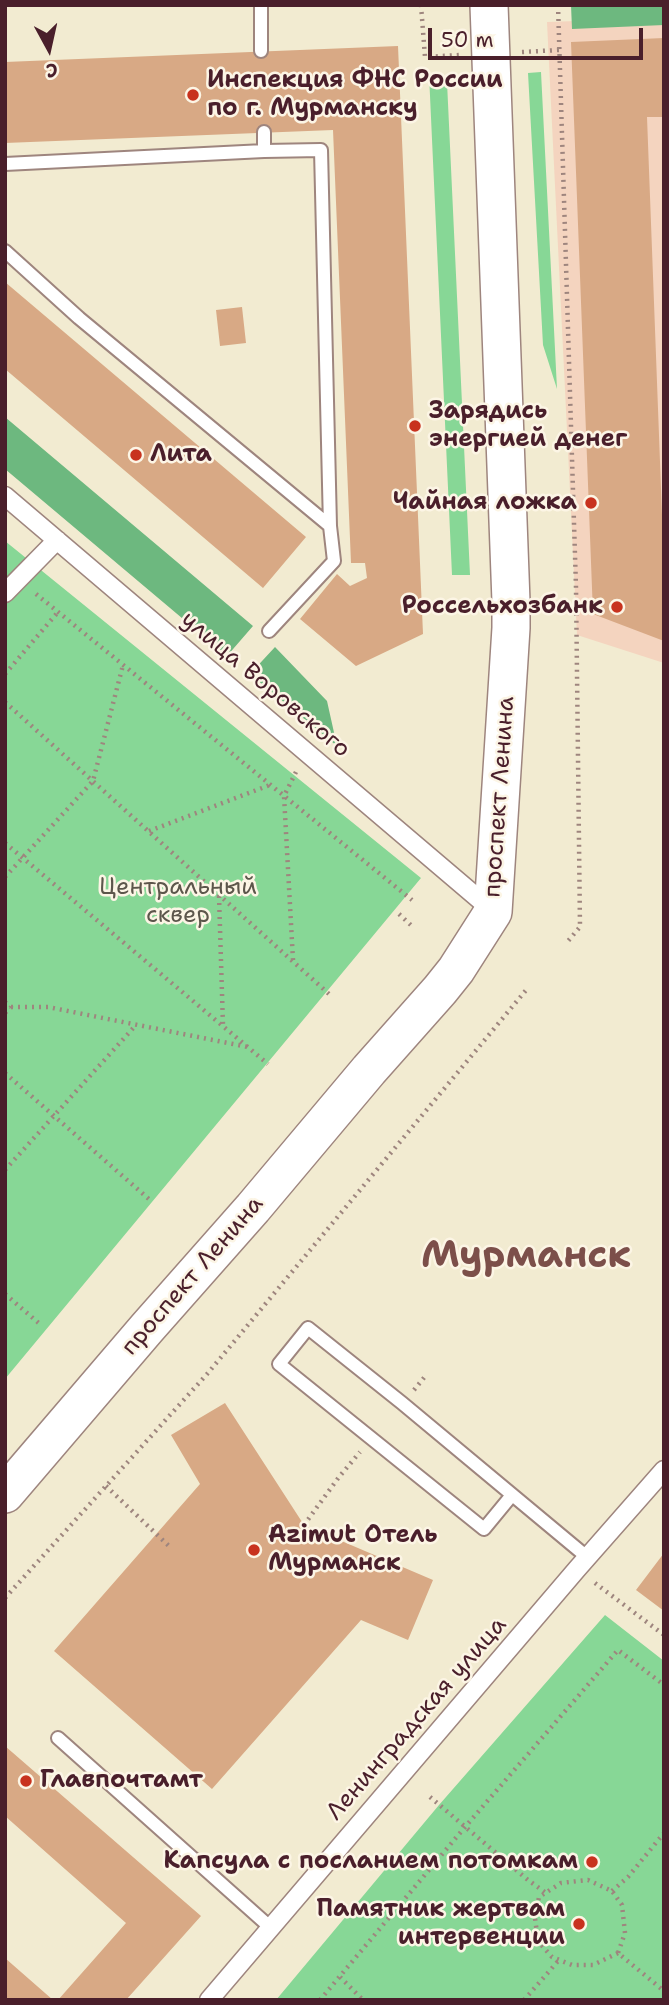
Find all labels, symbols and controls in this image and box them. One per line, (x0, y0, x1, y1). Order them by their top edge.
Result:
north arrow (14, 14, 84, 84)
scale bar (431, 14, 646, 58)
text: 50 m (441, 26, 494, 54)
text: С (44, 57, 60, 83)
place label: Инспекция ФНС России по г. Мурманску (207, 67, 503, 123)
marker: Инспекция ФНС России по г. Мурманску (185, 87, 201, 103)
place label: Зарядись энергией денег (429, 398, 627, 454)
marker: Зарядись энергией денег (407, 418, 423, 434)
place label: Лита (150, 441, 212, 469)
marker: Лита (128, 447, 144, 463)
place label: Чайная ложка (393, 489, 577, 517)
marker: Чайная ложка (583, 495, 599, 511)
place label: Россельхозбанк (402, 593, 603, 621)
marker: Россельхозбанк (609, 599, 625, 615)
street label: улица Воровского (174, 606, 356, 764)
street label: проспект Ленина (479, 695, 521, 899)
park label: Центральный сквер (99, 874, 257, 930)
street label: проспект Ленина (116, 1190, 270, 1362)
district label: Мурманск (421, 1234, 631, 1280)
place label: Azimut Отель Мурманск (268, 1522, 438, 1578)
marker: Azimut Отель Мурманск (246, 1542, 262, 1558)
street label: Ленинградская улица (321, 1611, 513, 1827)
place label: Главпочтамт (40, 1767, 203, 1795)
marker: Главпочтамт (18, 1773, 34, 1789)
place label: Капсула с посланием потомкам (164, 1848, 578, 1876)
marker: Капсула с посланием потомкам (584, 1854, 600, 1870)
place label: Памятник жертвам интервенции (316, 1896, 565, 1952)
marker: Памятник жертвам интервенции (571, 1916, 587, 1932)

